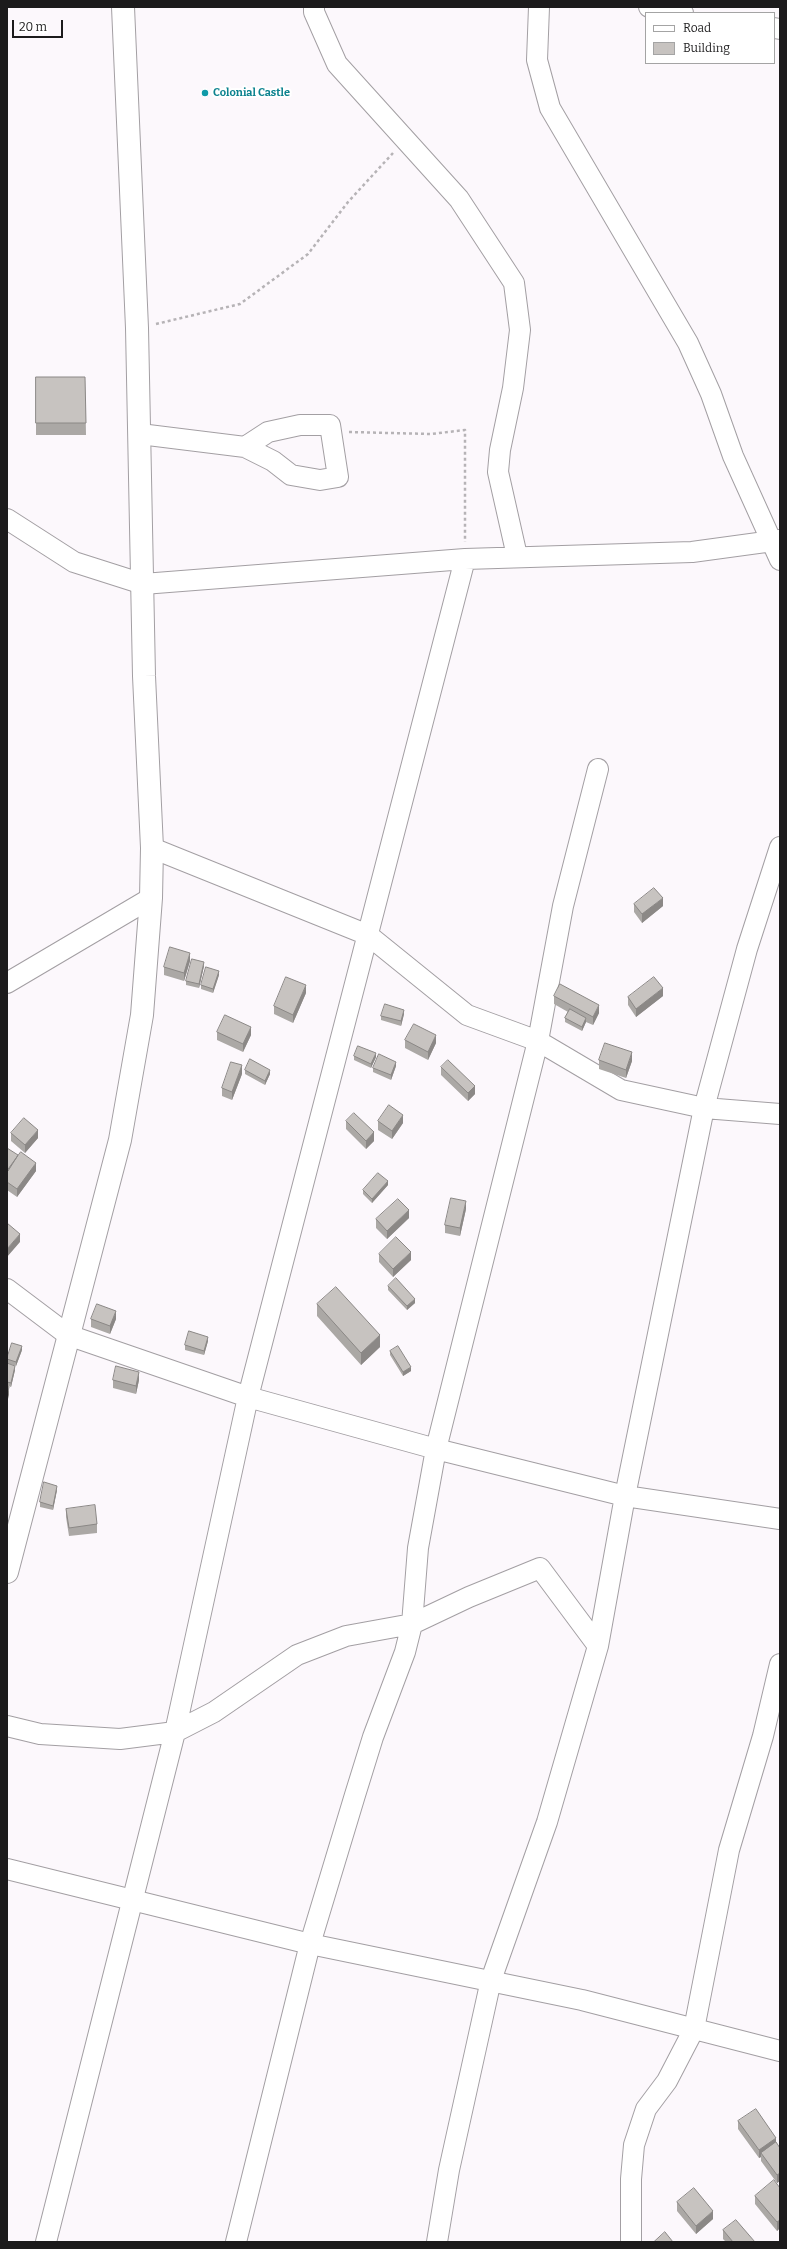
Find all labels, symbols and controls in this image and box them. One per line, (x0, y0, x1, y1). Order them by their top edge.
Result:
scale bar (14, 12, 65, 38)
legend (645, 12, 775, 64)
text: 20 m (19, 20, 47, 34)
text: Road (683, 21, 711, 35)
text: Building (683, 41, 730, 55)
place label: Colonial Castle (213, 86, 290, 100)
marker: Colonial Castle (200, 88, 210, 98)

